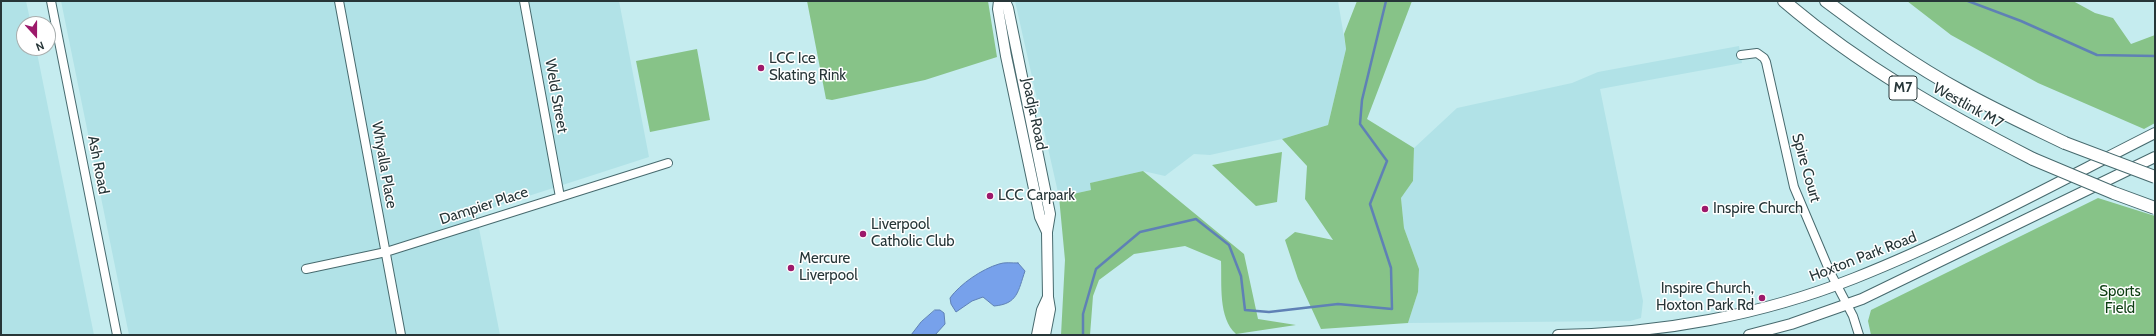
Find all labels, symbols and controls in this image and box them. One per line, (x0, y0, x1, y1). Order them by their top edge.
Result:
north arrow (16, 16, 56, 56)
text: N (34, 38, 46, 54)
place label: LCC Ice Skating Rink (769, 50, 846, 85)
street label: Weld Street (541, 58, 571, 134)
marker: LCC Ice Skating Rink (756, 63, 766, 73)
street label: Joadja Road (1018, 76, 1050, 152)
road number: M7 (1889, 76, 1917, 100)
street label: Westlink M7 (1930, 79, 2006, 133)
street label: Whyalla Place (367, 120, 401, 210)
street label: Spire Court (1788, 132, 1824, 204)
street label: Ash Road (83, 134, 113, 196)
street label: Dampier Place (437, 183, 531, 229)
place label: LCC Carpark (998, 187, 1075, 205)
marker: LCC Carpark (985, 191, 995, 201)
place label: Inspire Church (1713, 200, 1803, 218)
marker: Inspire Church (1700, 204, 1710, 214)
place label: Liverpool Catholic Club (871, 216, 955, 251)
street label: Hoxton Park Road (1807, 228, 1919, 286)
marker: Liverpool Catholic Club (858, 229, 868, 239)
place label: Mercure Liverpool (799, 250, 858, 285)
marker: Mercure Liverpool (786, 263, 796, 273)
place label: Inspire Church, Hoxton Park Rd (1656, 280, 1754, 315)
park label: Sports Field (2099, 283, 2141, 318)
marker: Inspire Church, Hoxton Park Rd (1757, 293, 1767, 303)

